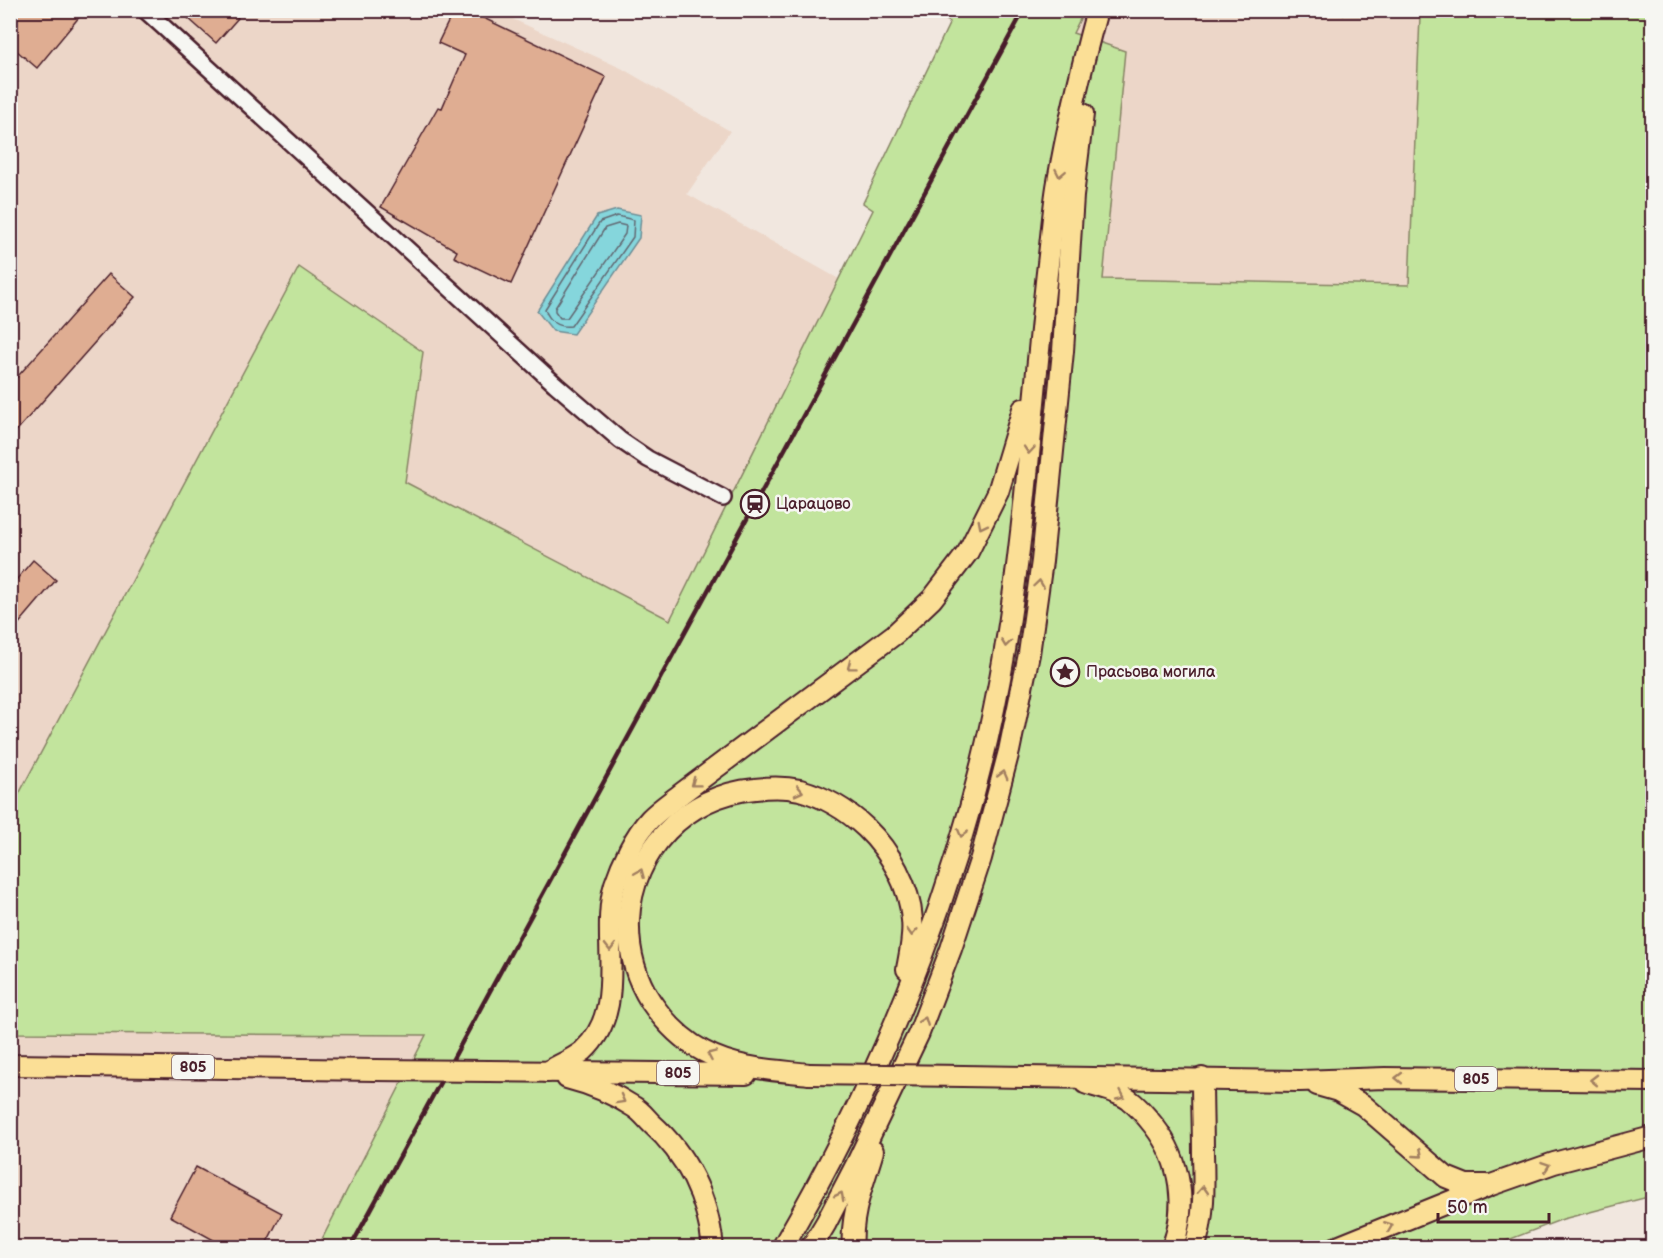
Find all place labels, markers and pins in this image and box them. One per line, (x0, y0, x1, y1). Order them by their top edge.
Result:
station icon: Царацово (739, 488, 771, 520)
place label: Царацово (776, 495, 851, 514)
place icon: Прасьова могила (1049, 656, 1081, 688)
place label: Прасьова могила (1086, 663, 1216, 682)

